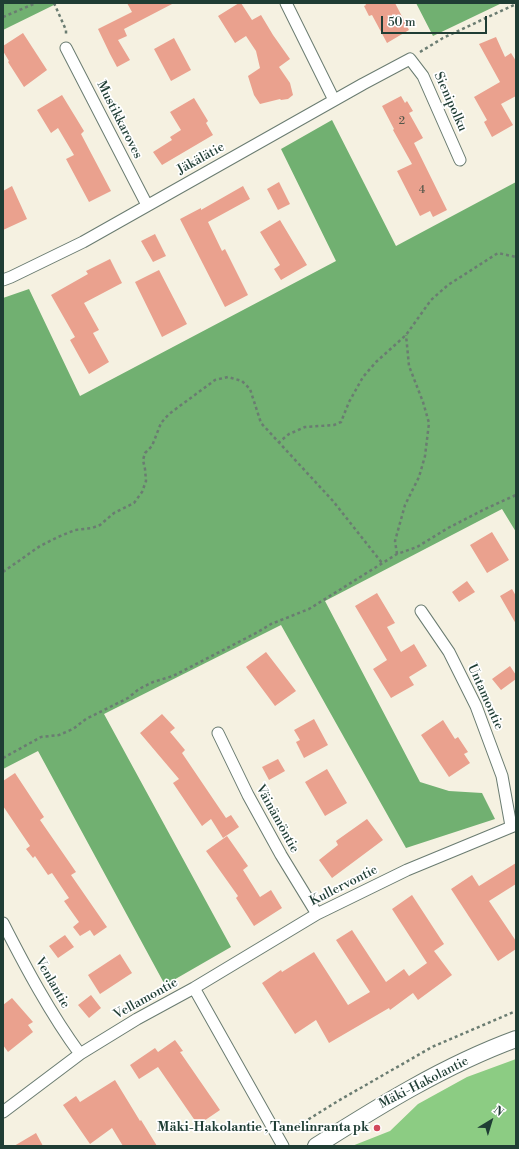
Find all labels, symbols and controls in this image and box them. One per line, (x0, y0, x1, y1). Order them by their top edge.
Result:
scale bar (383, 8, 489, 34)
text: 50 m (388, 15, 416, 30)
street label: Sienipolku (430, 70, 470, 134)
street label: Mustikkaroves (93, 79, 145, 161)
house number: 2 (399, 114, 405, 128)
street label: Jäkälätie (175, 140, 227, 178)
house number: 4 (419, 183, 425, 197)
street label: Untamontie (464, 662, 506, 732)
street label: Väinämöntie (252, 782, 302, 856)
street label: Kullervontie (307, 862, 381, 910)
street label: Venlantie (31, 955, 73, 1011)
street label: Vellamontie (111, 975, 181, 1023)
street label: Mäki-Hakolantie (376, 1054, 472, 1112)
north arrow (471, 1101, 511, 1141)
text: N (491, 1103, 506, 1120)
place label: Mäki-Hakolantie , Tanelinranta pk (157, 1120, 369, 1136)
marker: Mäki-Hakolantie , Tanelinranta pk (372, 1123, 382, 1133)

